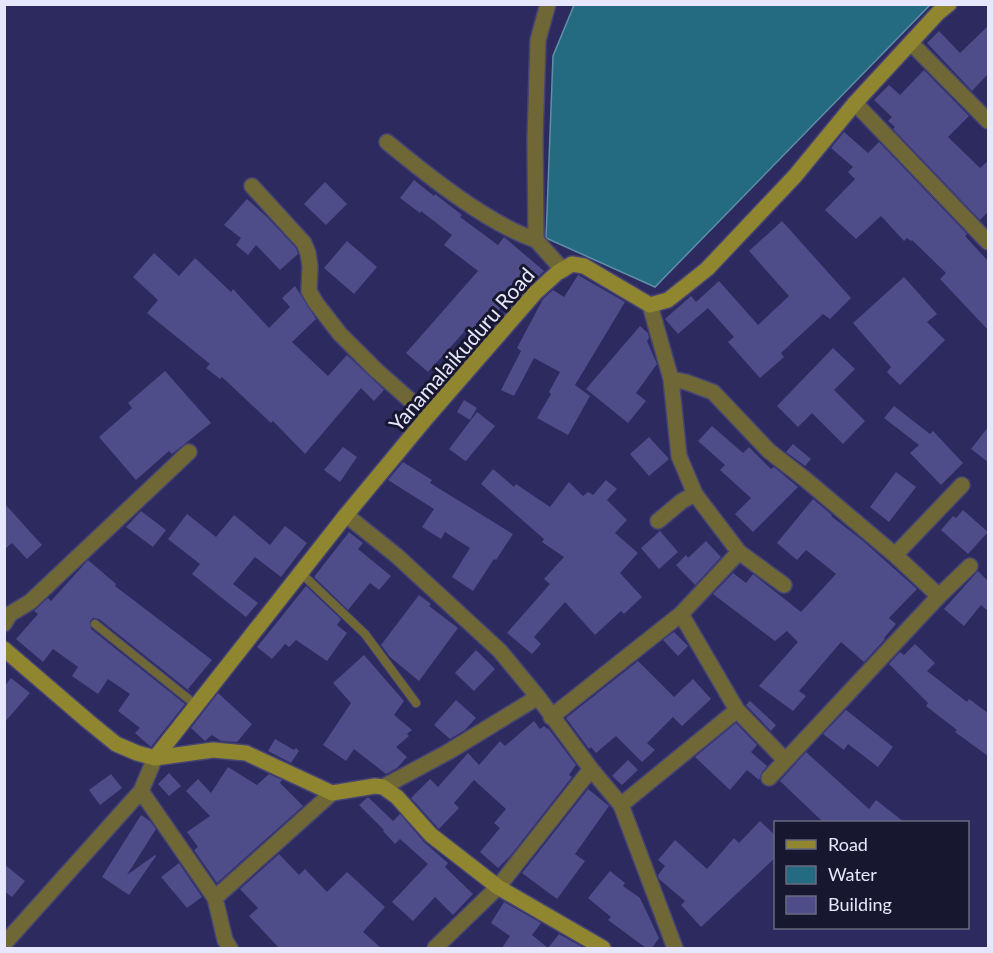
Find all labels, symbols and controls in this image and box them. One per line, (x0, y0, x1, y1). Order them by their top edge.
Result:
street label: Yanamalaikuduru Road (383, 262, 539, 436)
legend (774, 821, 969, 929)
text: Road (828, 833, 868, 855)
text: Water (828, 863, 877, 885)
text: Building (828, 893, 892, 915)

